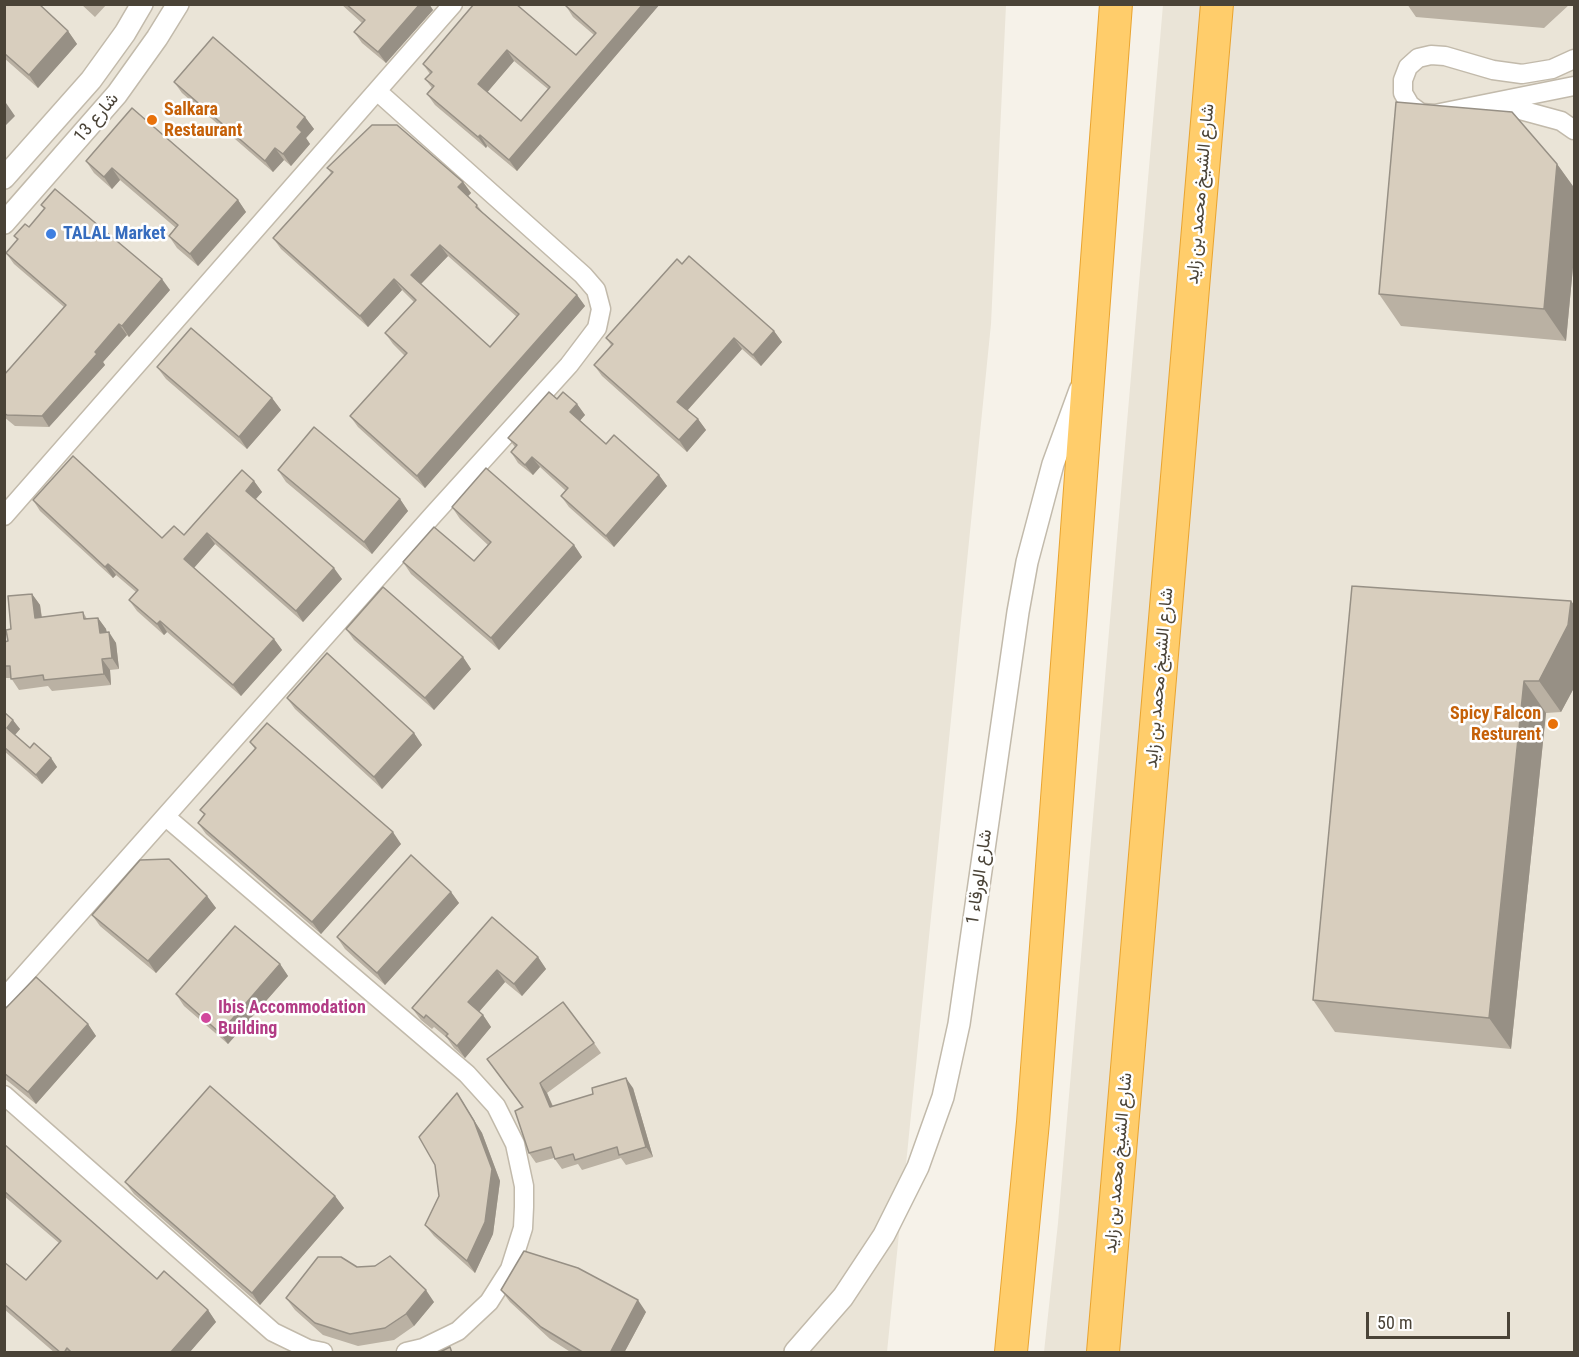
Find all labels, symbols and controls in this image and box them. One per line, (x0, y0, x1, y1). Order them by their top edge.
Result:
street label: شارع 13 (70, 89, 124, 147)
place label: Salkara Restaurant (164, 99, 242, 142)
street label: شارع الشيخ محمد بن زايد (1182, 103, 1220, 285)
marker: Salkara Restaurant (145, 113, 159, 127)
place label: TALAL Market (63, 223, 165, 245)
marker: TALAL Market (44, 227, 58, 241)
street label: شارع الشيخ محمد بن زايد (1141, 587, 1179, 769)
place label: Spicy Falcon Resturent (1450, 703, 1541, 746)
marker: Spicy Falcon Resturent (1546, 717, 1560, 731)
street label: شارع الورقاء 1 (963, 828, 997, 926)
place label: Ibis Accommodation Building (218, 997, 366, 1040)
marker: Ibis Accommodation Building (199, 1011, 213, 1025)
street label: شارع الشيخ محمد بن زايد (1100, 1072, 1138, 1254)
scale bar (1369, 1300, 1513, 1338)
text: 50 m (1377, 1312, 1412, 1333)

